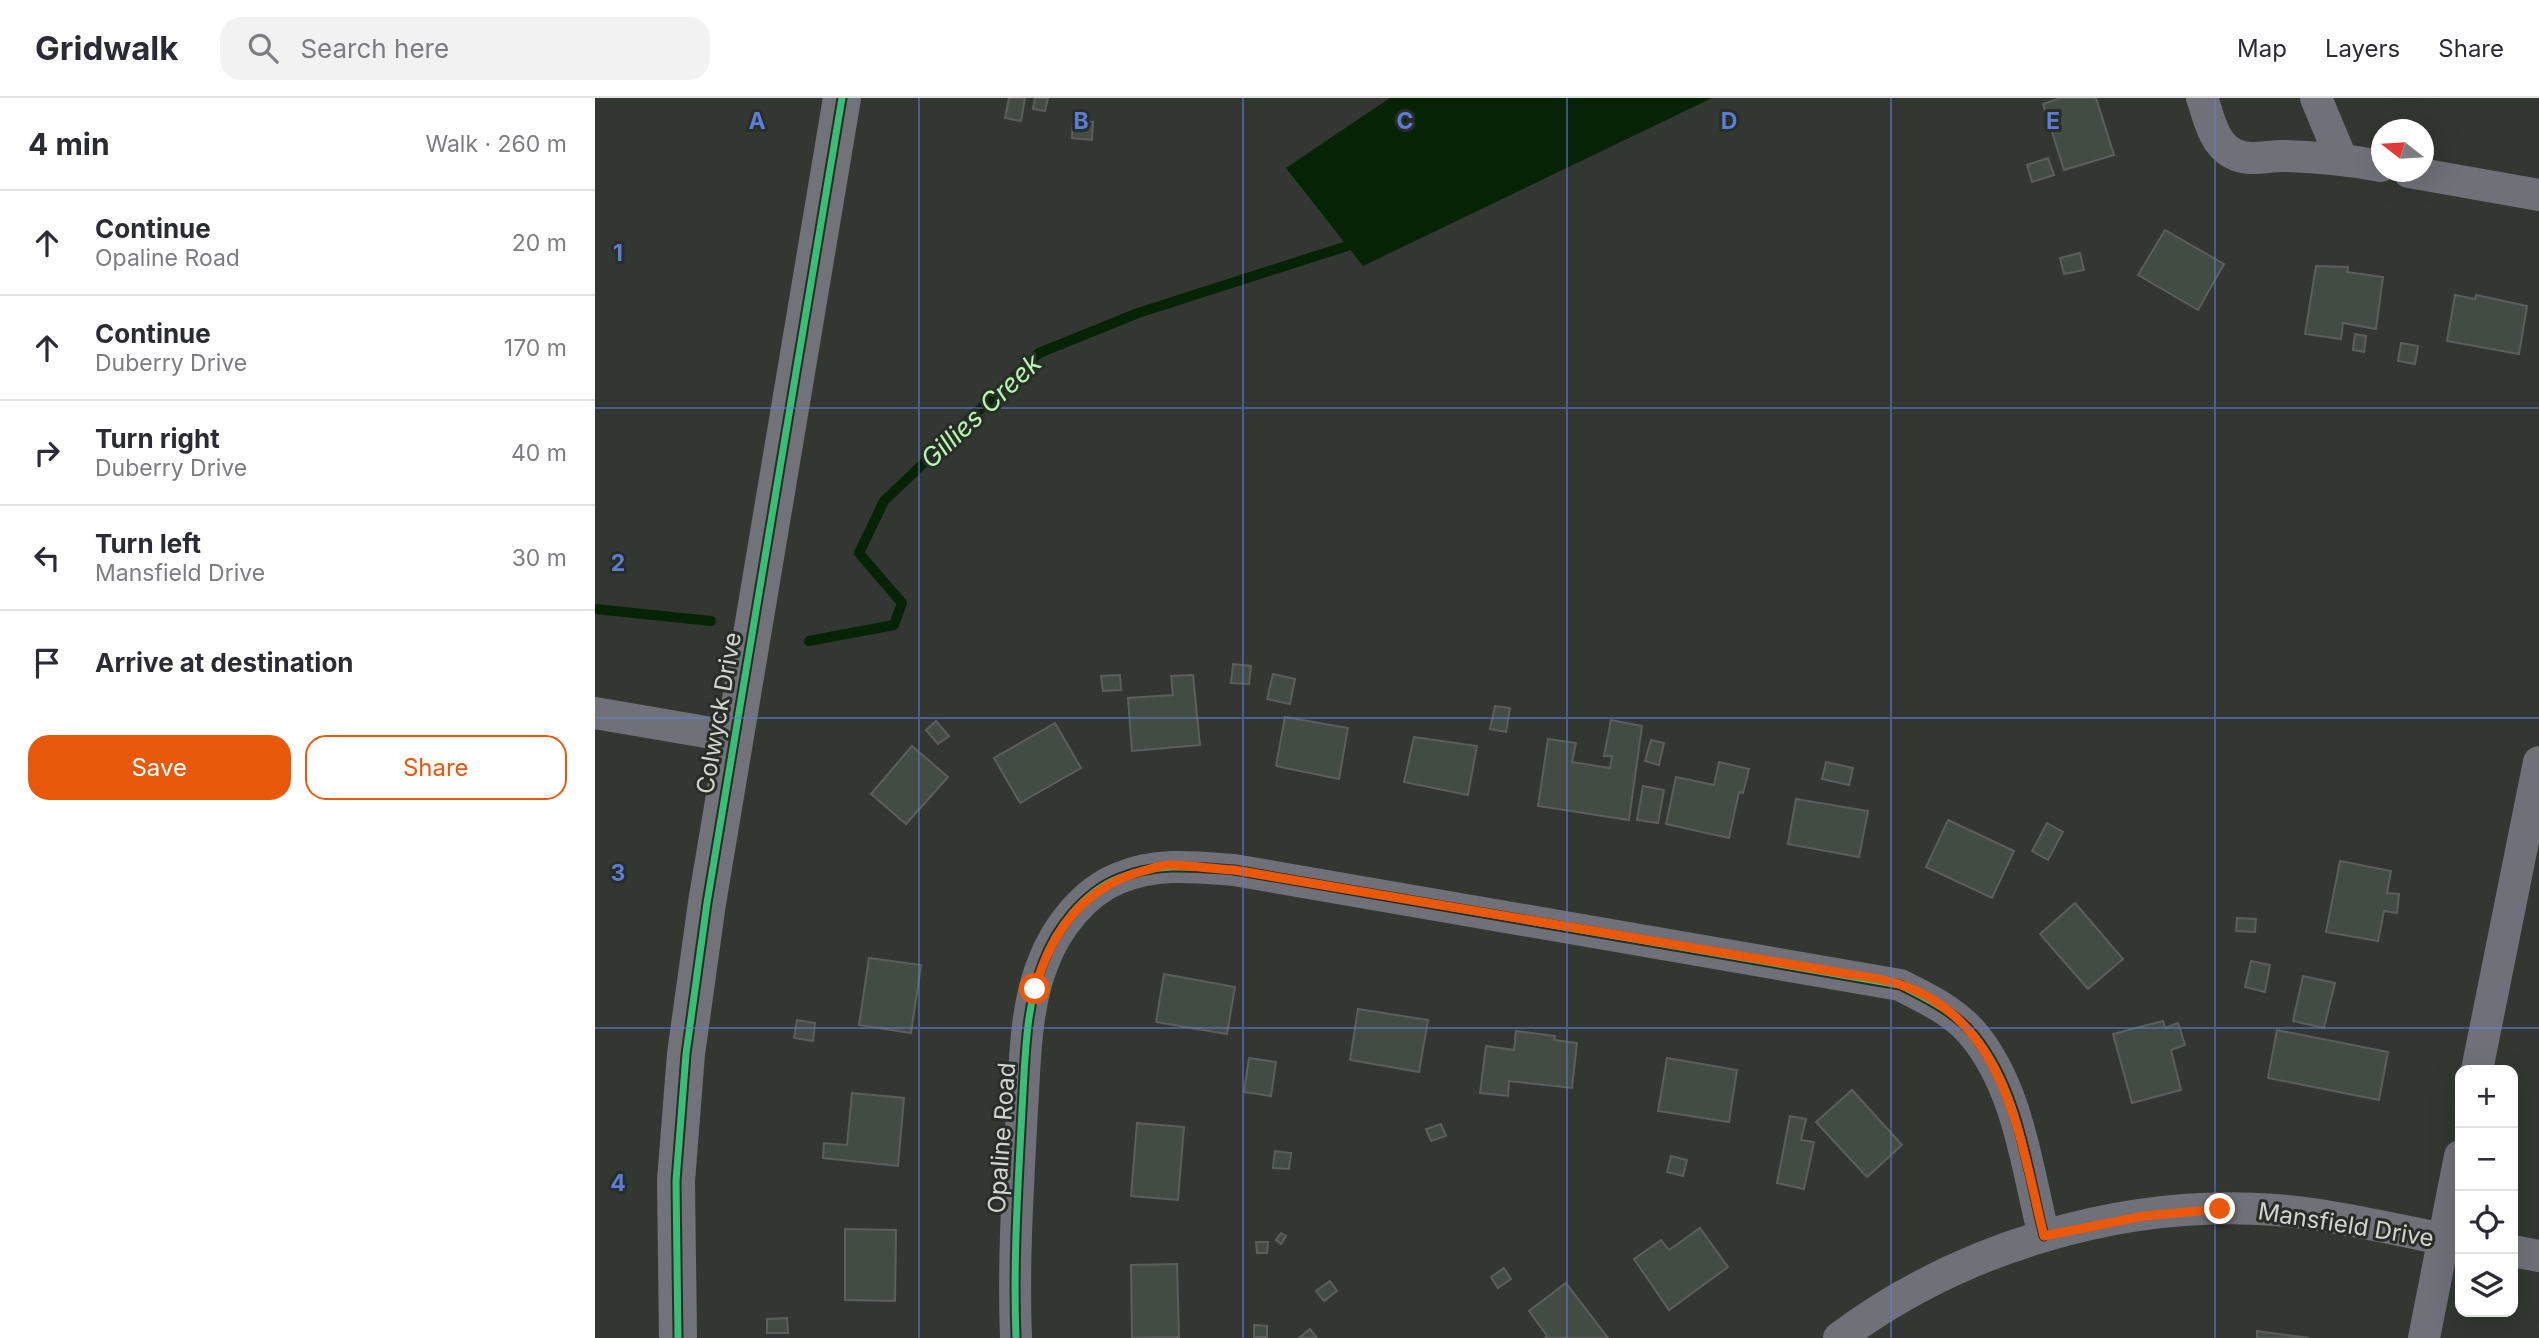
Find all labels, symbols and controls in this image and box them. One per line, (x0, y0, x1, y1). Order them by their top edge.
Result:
search box (220, 17, 710, 80)
text: Gridwalk (35, 28, 178, 68)
icon: search (244, 29, 282, 67)
text: Search here (300, 33, 449, 64)
text: Map (2237, 34, 2287, 63)
text: Layers (2325, 34, 2400, 63)
text: Share (2438, 34, 2504, 63)
text: A (748, 107, 766, 135)
text: B (1073, 107, 1089, 135)
text: C (1396, 107, 1414, 135)
text: D (1721, 107, 1737, 135)
text: E (2046, 107, 2060, 135)
north arrow (2371, 119, 2434, 182)
text: 4 min (28, 126, 110, 162)
text: Walk · 260 m (425, 130, 567, 158)
text: Continue (95, 213, 211, 244)
icon: ahead (28, 224, 66, 262)
text: 20 m (512, 229, 567, 257)
text: 1 (613, 239, 623, 267)
text: Opaline Road (95, 244, 240, 272)
text: Continue (95, 318, 211, 349)
icon: ahead (28, 329, 66, 367)
text: 170 m (504, 334, 567, 362)
water label: Gillies Creek (914, 347, 1048, 474)
text: Duberry Drive (95, 349, 247, 377)
text: Turn right (95, 423, 220, 454)
icon: right (28, 434, 66, 472)
text: 40 m (511, 439, 567, 467)
text: Duberry Drive (95, 454, 247, 482)
text: Turn left (95, 528, 201, 559)
icon: left (28, 539, 66, 577)
text: 30 m (512, 544, 567, 572)
text: 2 (611, 549, 625, 577)
text: Mansfield Drive (95, 559, 265, 587)
street label: Colwyck Drive (690, 630, 747, 796)
icon: arrive (28, 644, 66, 682)
text: Arrive at destination (95, 647, 354, 678)
button: Save (28, 735, 291, 800)
button: Share (305, 735, 567, 800)
text: 3 (611, 859, 625, 887)
route start (1019, 973, 1050, 1004)
street label: Opaline Road (982, 1062, 1021, 1214)
map controls (2455, 1065, 2518, 1317)
button: + (2455, 1065, 2518, 1128)
button: − (2455, 1128, 2518, 1191)
text: 4 (610, 1169, 626, 1197)
button: locate (2455, 1191, 2518, 1254)
route end (2204, 1193, 2235, 1224)
street label: Mansfield Drive (2256, 1196, 2436, 1253)
button: layers (2455, 1254, 2518, 1317)

